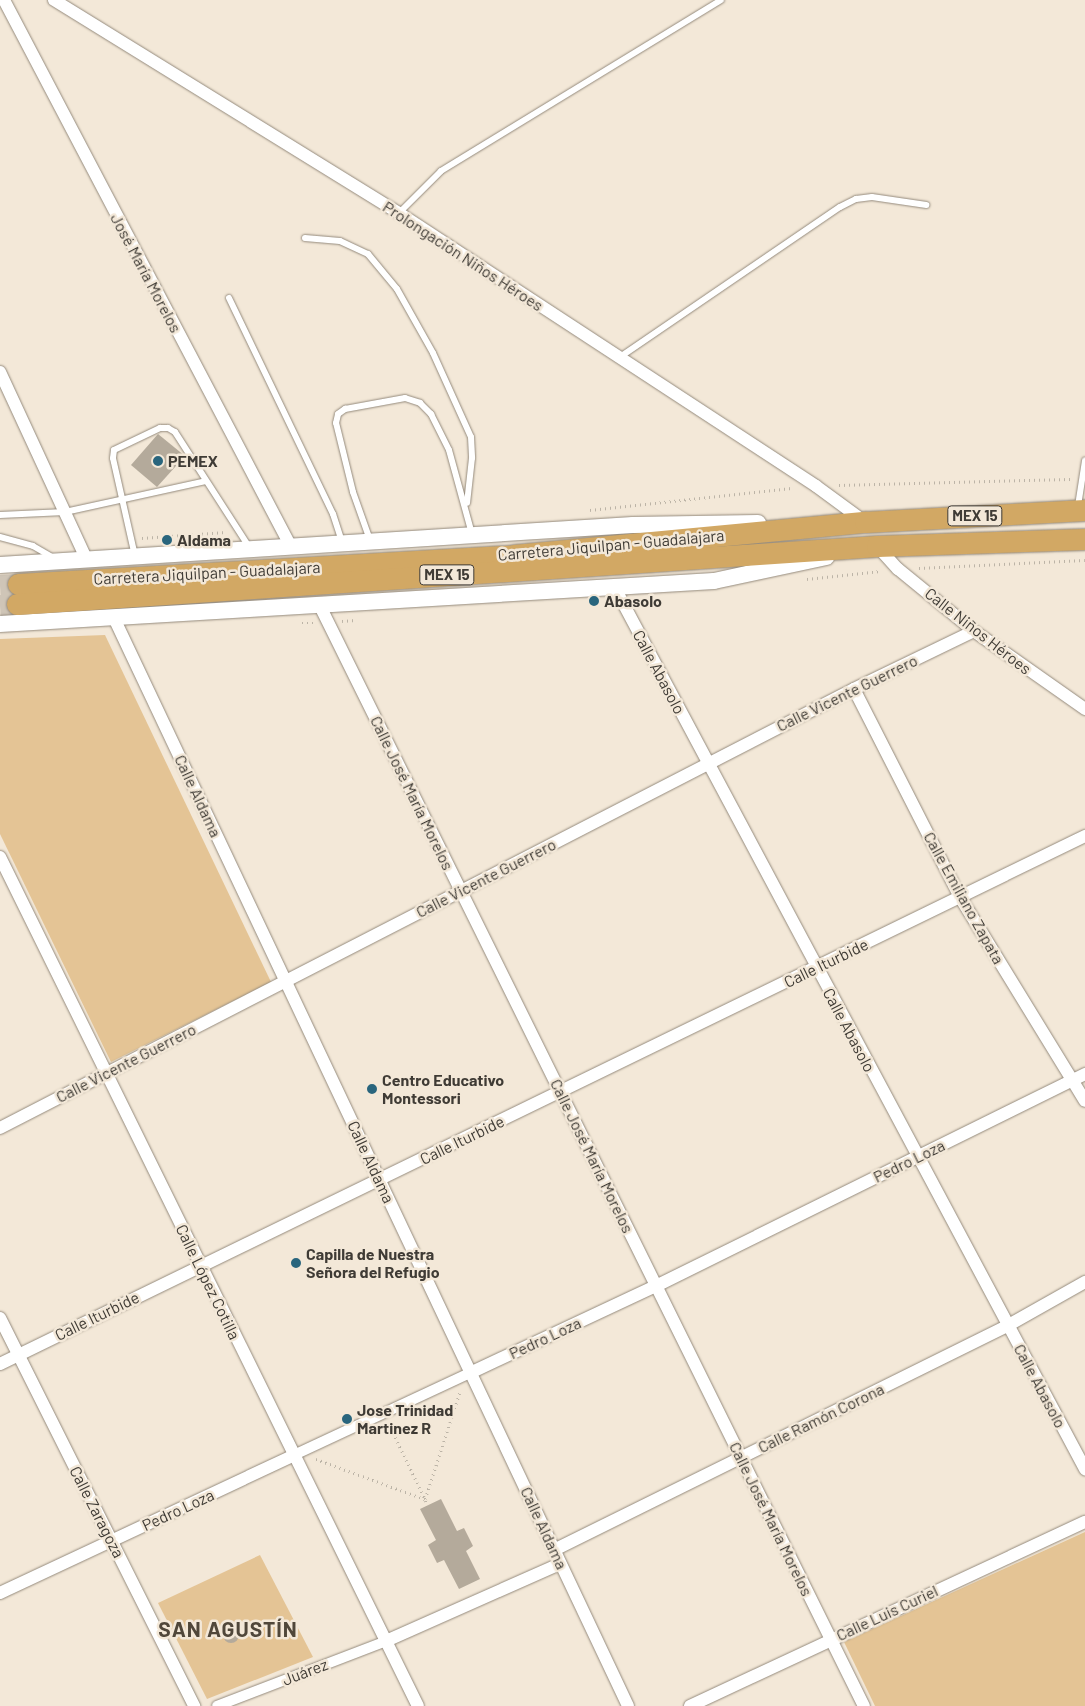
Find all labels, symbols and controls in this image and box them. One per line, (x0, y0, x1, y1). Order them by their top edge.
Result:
street label: Prolongación Niños Héroes (379, 197, 547, 315)
street label: José María Morelos (107, 210, 185, 336)
place label: PEMEX (168, 451, 218, 471)
marker: PEMEX (152, 455, 164, 467)
road number: MEX 15 (946, 504, 1004, 528)
street label: Carretera Jiquilpan - Guadalajara (497, 526, 725, 564)
place label: Aldama (177, 530, 231, 550)
marker: Aldama (161, 534, 173, 546)
street label: Carretera Jiquilpan - Guadalajara (93, 557, 321, 589)
road number: MEX 15 (418, 562, 476, 588)
street label: Calle Niños Héroes (921, 584, 1035, 678)
place label: Abasolo (604, 591, 662, 611)
marker: Abasolo (588, 595, 600, 607)
street label: Calle Abasolo (629, 627, 689, 717)
street label: Calle Vicente Guerrero (773, 650, 921, 736)
street label: Calle José María Morelos (366, 713, 458, 873)
street label: Calle Aldama (171, 752, 225, 840)
street label: Calle Emiliano Zapata (920, 829, 1008, 967)
street label: Calle Vicente Guerrero (413, 834, 559, 922)
street label: Calle Iturbide (781, 934, 871, 992)
street label: Calle Abasolo (819, 985, 879, 1075)
street label: Calle Vicente Guerrero (53, 1019, 199, 1107)
place label: Centro Educativo Montessori (382, 1070, 504, 1108)
street label: Calle José María Morelos (546, 1076, 638, 1236)
marker: Centro Educativo Montessori (366, 1083, 378, 1095)
street label: Calle Iturbide (417, 1111, 507, 1169)
street label: Calle Aldama (344, 1118, 398, 1206)
street label: Pedro Loza (870, 1135, 948, 1187)
street label: Calle López Cotilla (172, 1221, 244, 1343)
place label: Capilla de Nuestra Señora del Refugio (306, 1244, 440, 1282)
marker: Capilla de Nuestra Señora del Refugio (290, 1257, 302, 1269)
street label: Calle Iturbide (52, 1287, 142, 1345)
street label: Pedro Loza (506, 1313, 584, 1363)
street label: Calle Abasolo (1010, 1341, 1070, 1431)
street label: Calle Ramón Corona (755, 1379, 887, 1457)
place label: Jose Trinidad Martinez R (357, 1400, 453, 1438)
marker: Jose Trinidad Martinez R (341, 1413, 353, 1425)
street label: Calle José María Morelos (725, 1439, 817, 1599)
street label: Calle Zaragoza (66, 1463, 128, 1561)
street label: Calle Aldama (517, 1484, 571, 1572)
street label: Pedro Loza (139, 1485, 217, 1535)
street label: Calle Luis Curiel (833, 1581, 941, 1645)
district label: SAN AGUSTÍN (157, 1616, 299, 1642)
street label: Juárez (279, 1655, 331, 1689)

